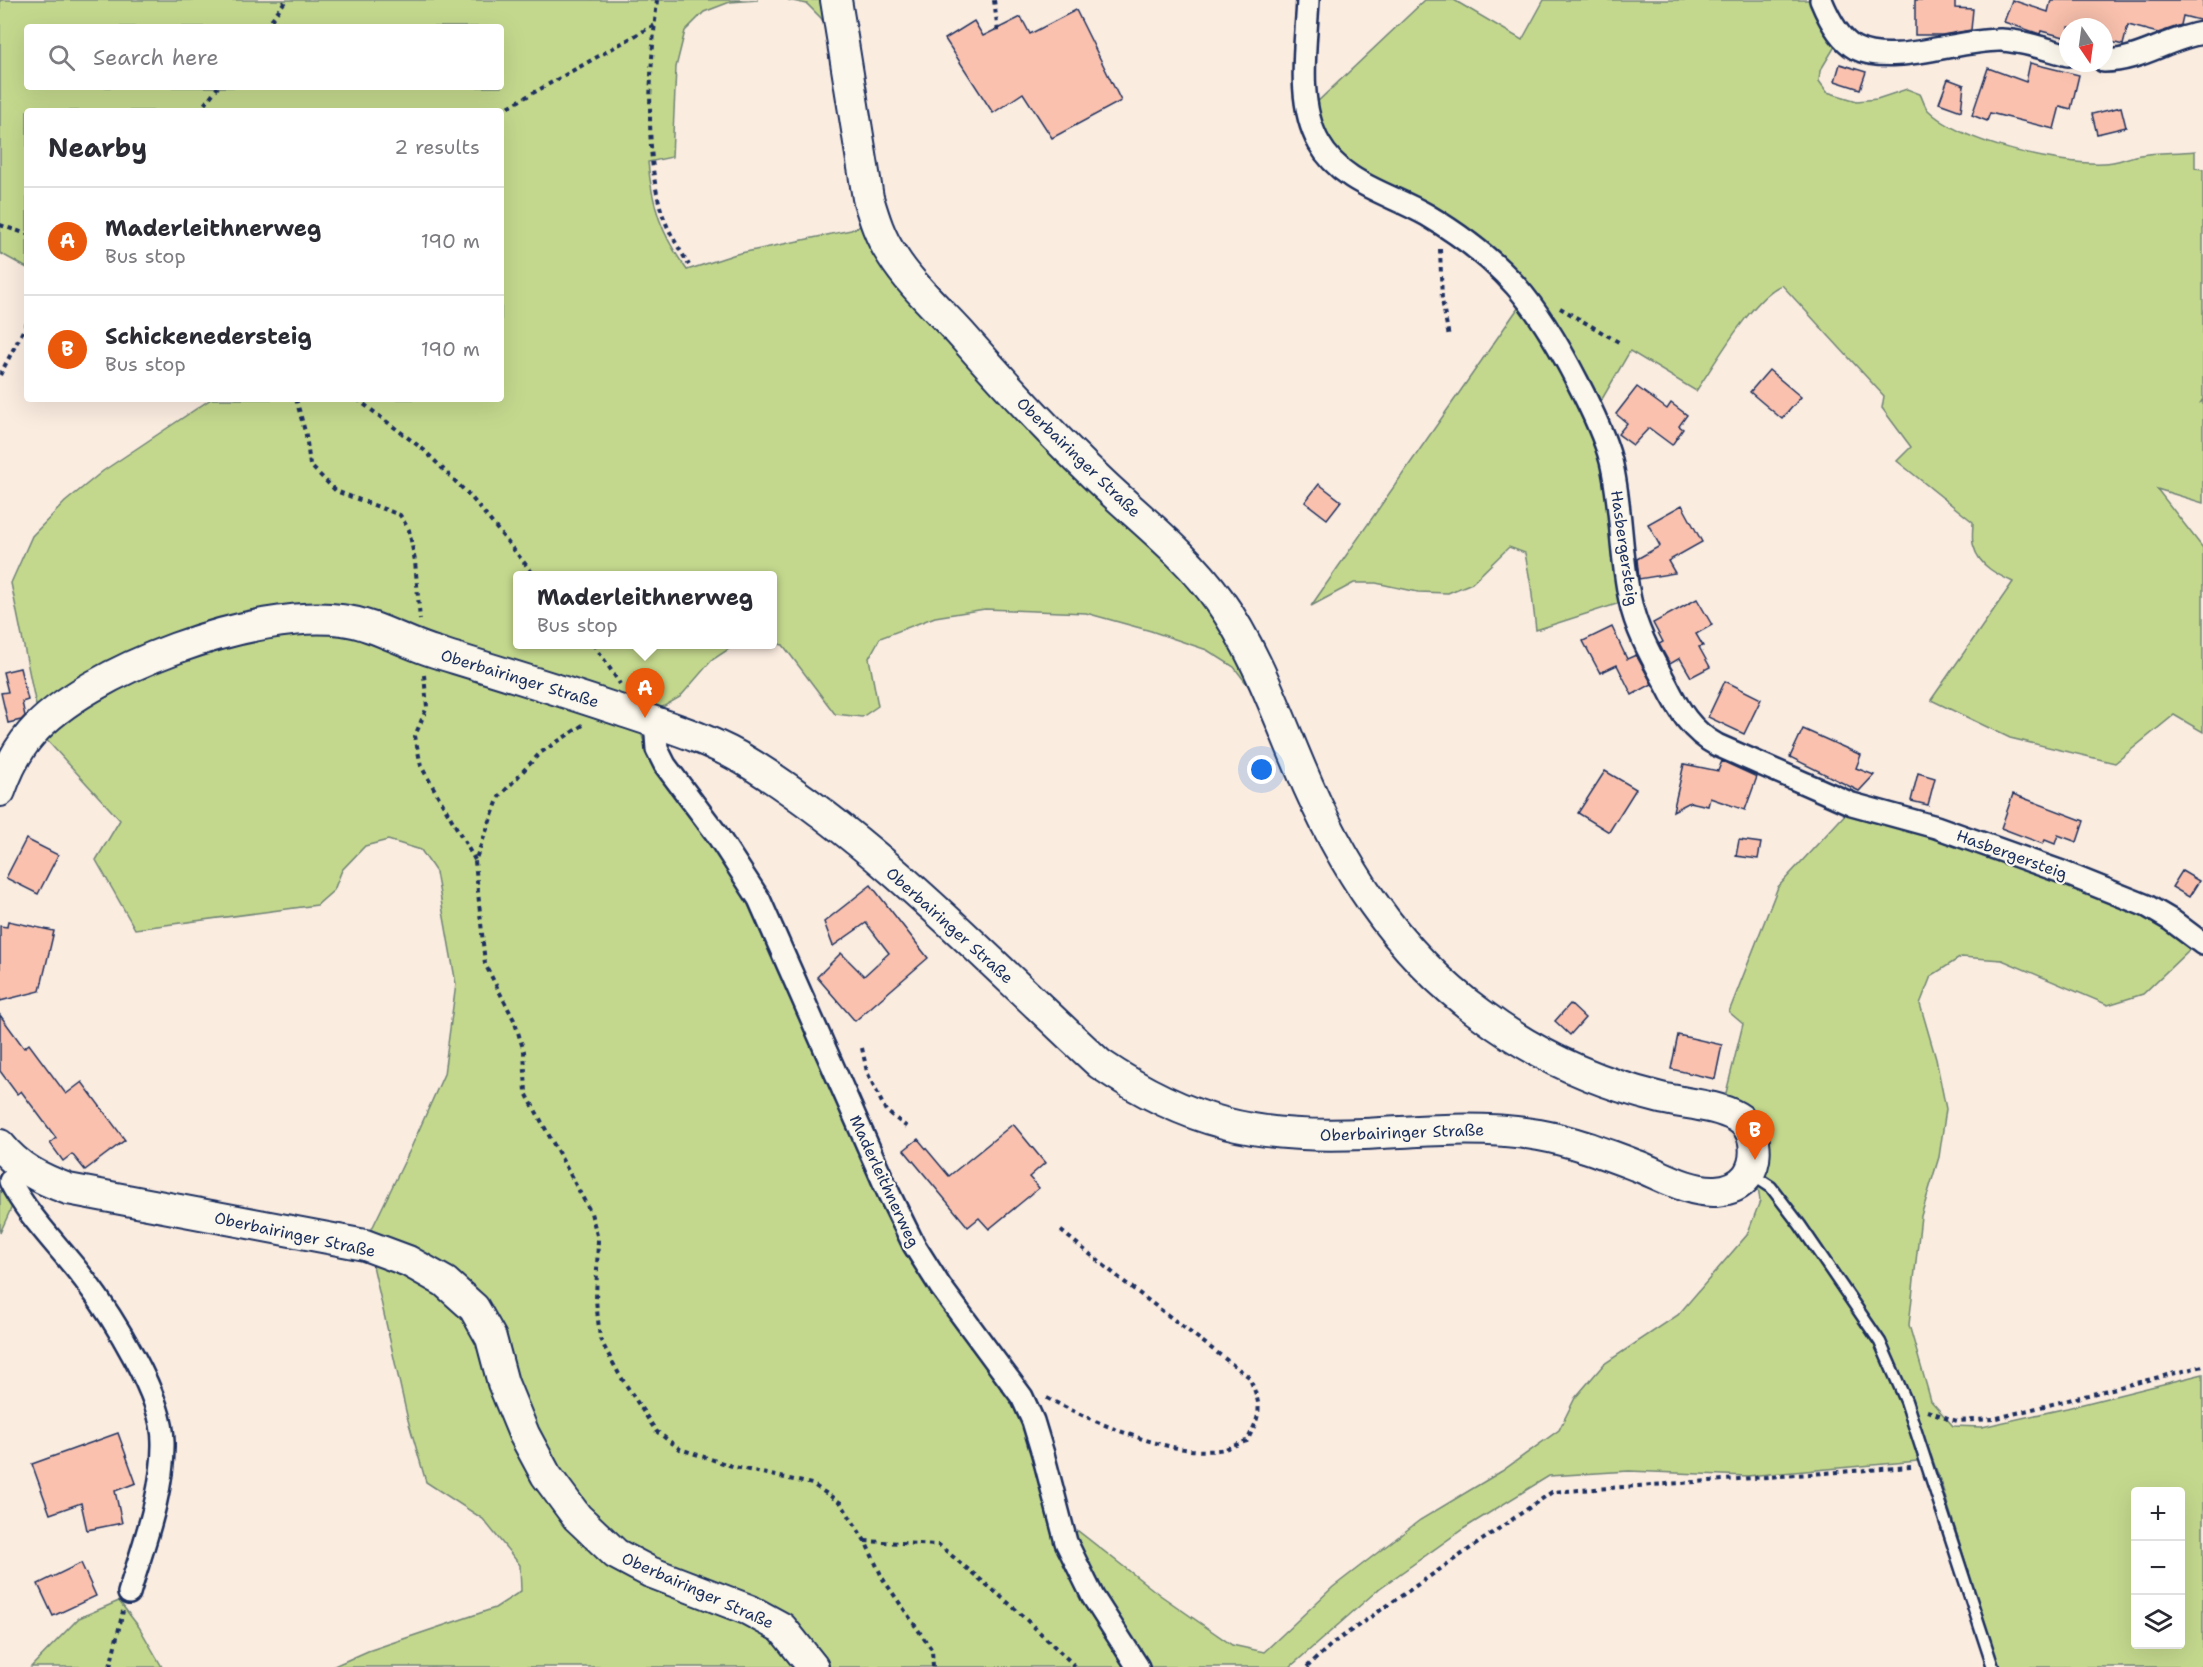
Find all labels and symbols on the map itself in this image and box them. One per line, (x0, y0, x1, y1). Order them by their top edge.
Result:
north arrow (2059, 18, 2113, 72)
street label: Oberbairinger Straße (1012, 393, 1145, 522)
street label: Hasbergersteig (1606, 489, 1643, 607)
street label: Oberbairinger Straße (438, 644, 601, 713)
pin: A (626, 668, 664, 718)
your location (1247, 755, 1276, 784)
street label: Hasbergersteig (1954, 825, 2070, 884)
street label: Oberbairinger Straße (882, 863, 1018, 988)
pin: B (1736, 1110, 1774, 1160)
street label: Maderleithnerweg (845, 1112, 925, 1251)
street label: Oberbairinger Straße (1320, 1119, 1484, 1146)
street label: Oberbairinger Straße (212, 1207, 377, 1262)
street label: Oberbairinger Straße (618, 1547, 777, 1633)

